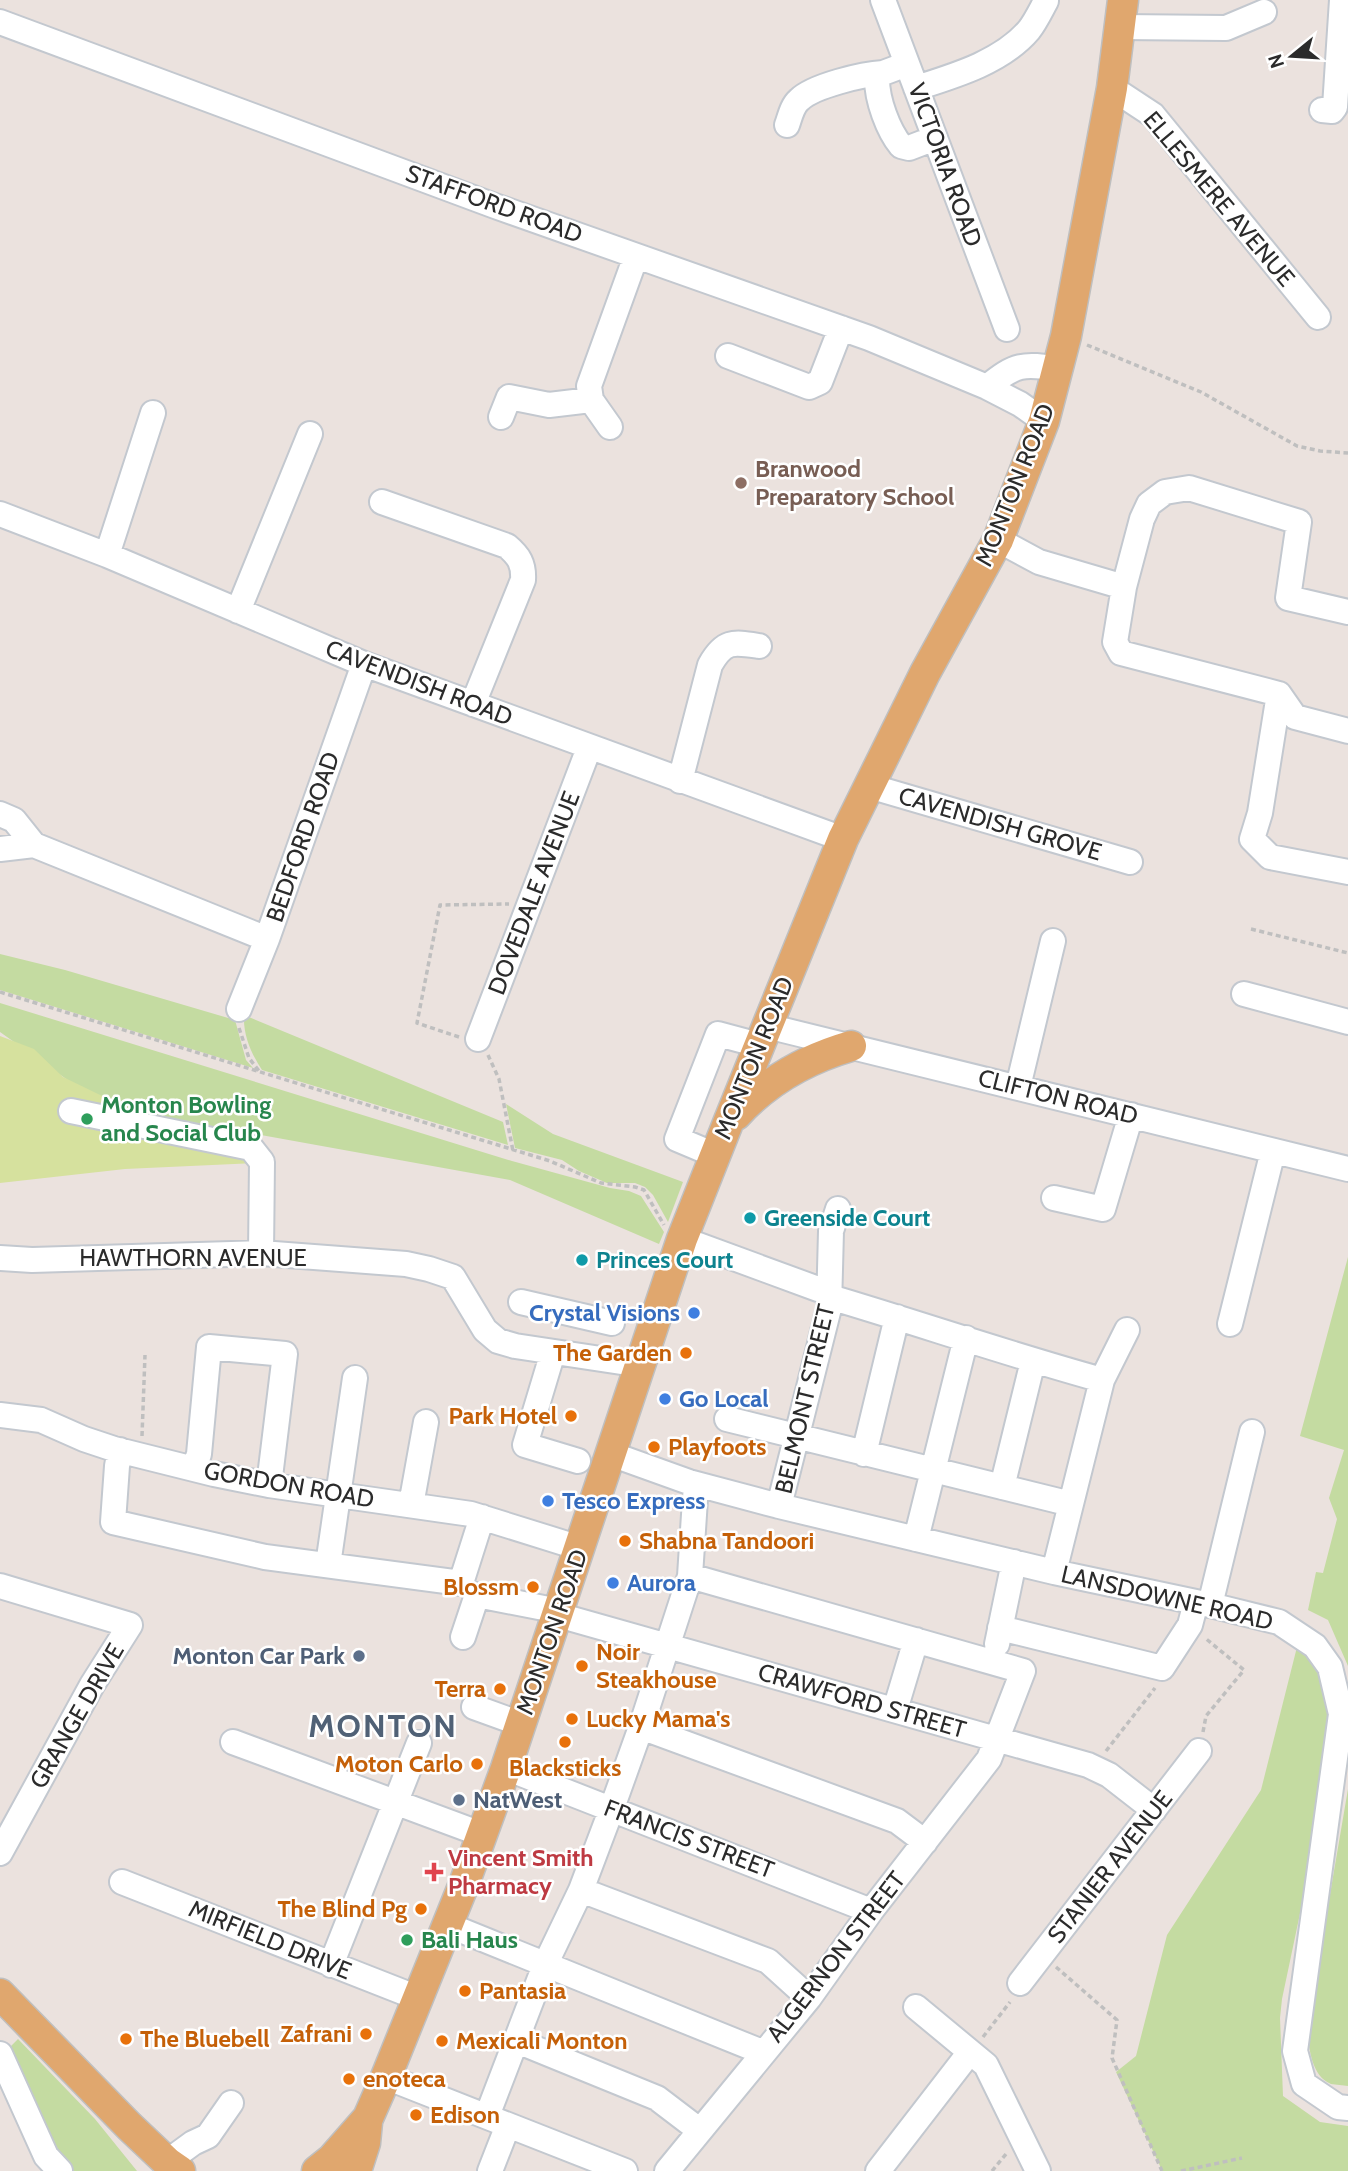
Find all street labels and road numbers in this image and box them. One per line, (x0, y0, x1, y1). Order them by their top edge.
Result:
street label: VICTORIA ROAD (902, 79, 988, 251)
street label: ELLESMERE AVENUE (1138, 105, 1301, 292)
street label: STAFFORD ROAD (402, 158, 586, 249)
street label: MONTON ROAD (969, 399, 1060, 570)
street label: CAVENDISH ROAD (322, 634, 517, 732)
street label: BEDFORD ROAD (260, 748, 345, 926)
street label: CAVENDISH GROVE (895, 781, 1105, 866)
street label: DOVEDALE AVENUE (481, 787, 586, 999)
street label: MONTON ROAD (708, 972, 799, 1143)
street label: CLIFTON ROAD (975, 1063, 1141, 1130)
street label: HAWTHORN AVENUE (79, 1243, 307, 1272)
street label: BELMONT STREET (769, 1301, 840, 1496)
street label: GORDON ROAD (202, 1455, 376, 1514)
street label: MONTON ROAD (510, 1545, 593, 1718)
street label: LANSDOWNE ROAD (1058, 1559, 1276, 1636)
street label: GRANGE DRIVE (23, 1638, 130, 1794)
street label: CRAWFORD STREET (755, 1657, 970, 1744)
street label: STANIER AVENUE (1041, 1785, 1178, 1949)
street label: FRANCIS STREET (600, 1793, 778, 1884)
street label: ALGERNON STREET (760, 1865, 911, 2048)
street label: MIRFIELD DRIVE (185, 1894, 356, 1985)

